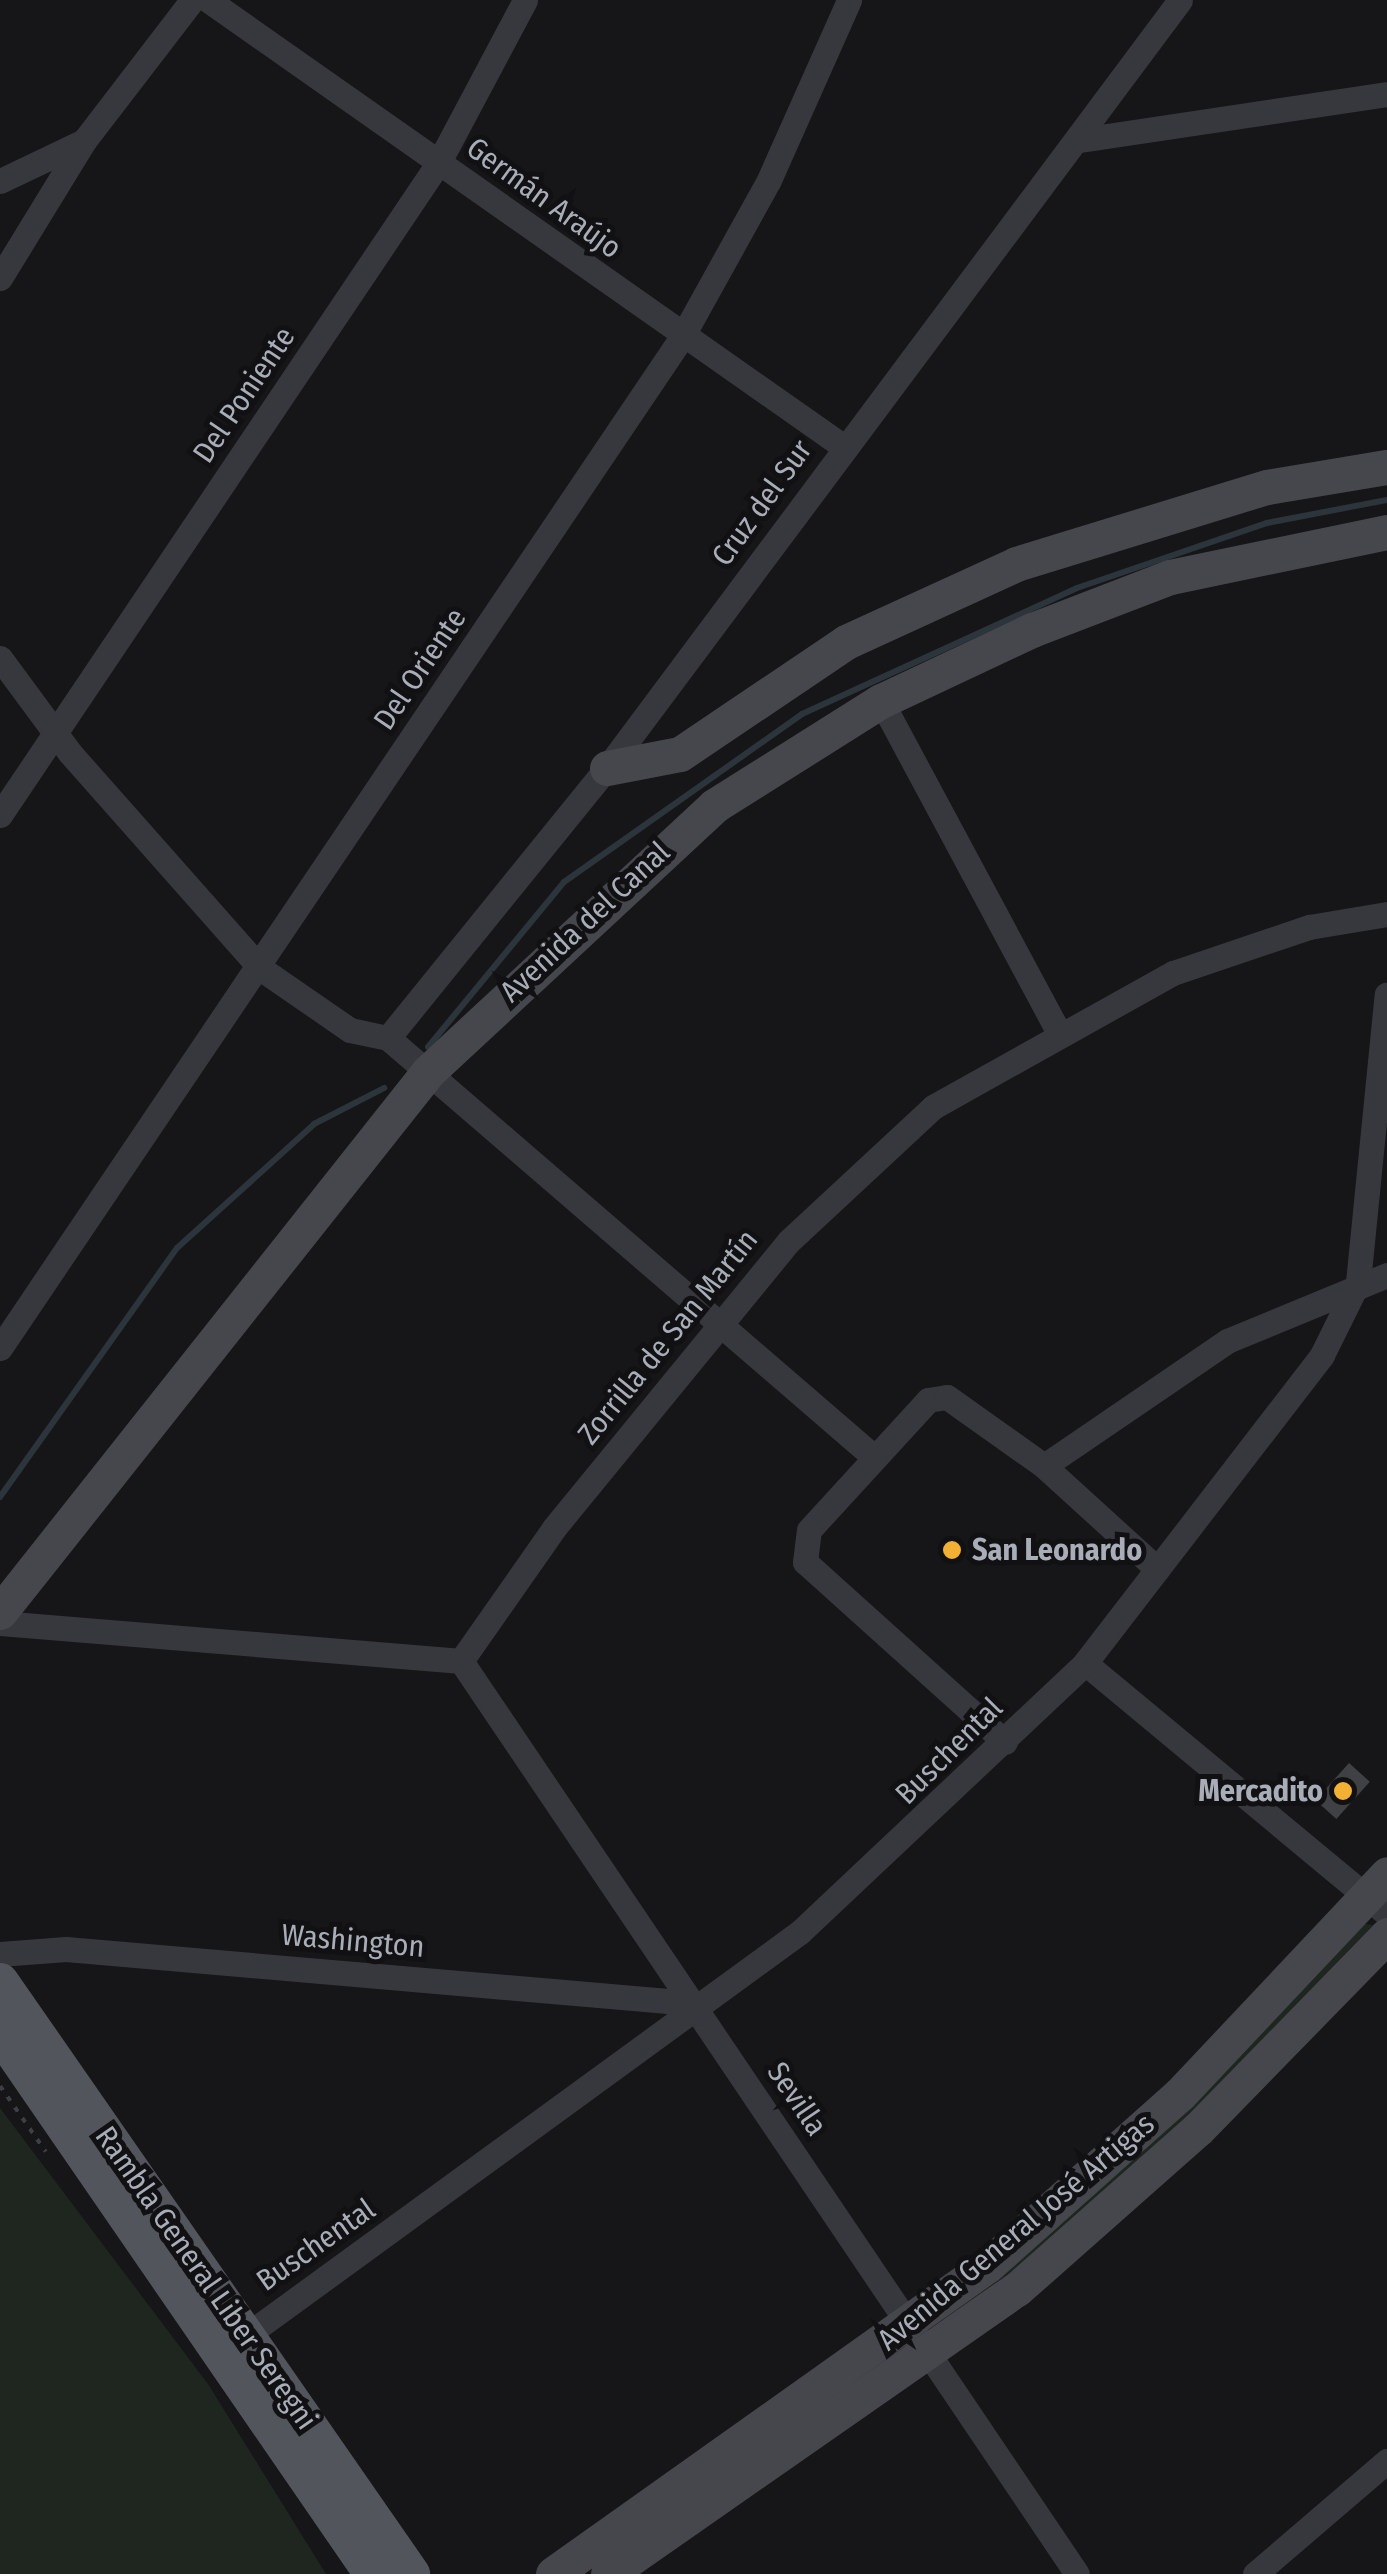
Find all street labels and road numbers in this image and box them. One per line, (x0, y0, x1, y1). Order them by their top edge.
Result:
street label: Germán Araújo (460, 130, 628, 266)
street label: Del Poniente (185, 320, 303, 470)
street label: Cruz del Sur (704, 433, 820, 573)
street label: Del Oriente (366, 601, 474, 737)
street label: Avenida del Canal (493, 834, 677, 1010)
street label: Zorrilla de San Martín (571, 1223, 765, 1451)
street label: Buschental (888, 1690, 1010, 1812)
street label: Washington (280, 1917, 426, 1965)
street label: Sevilla (759, 2055, 835, 2143)
street label: Avenida General José Artigas (870, 2106, 1162, 2358)
street label: Rambla General Liber Seregni (88, 2120, 324, 2436)
street label: Buschental (250, 2191, 382, 2299)

